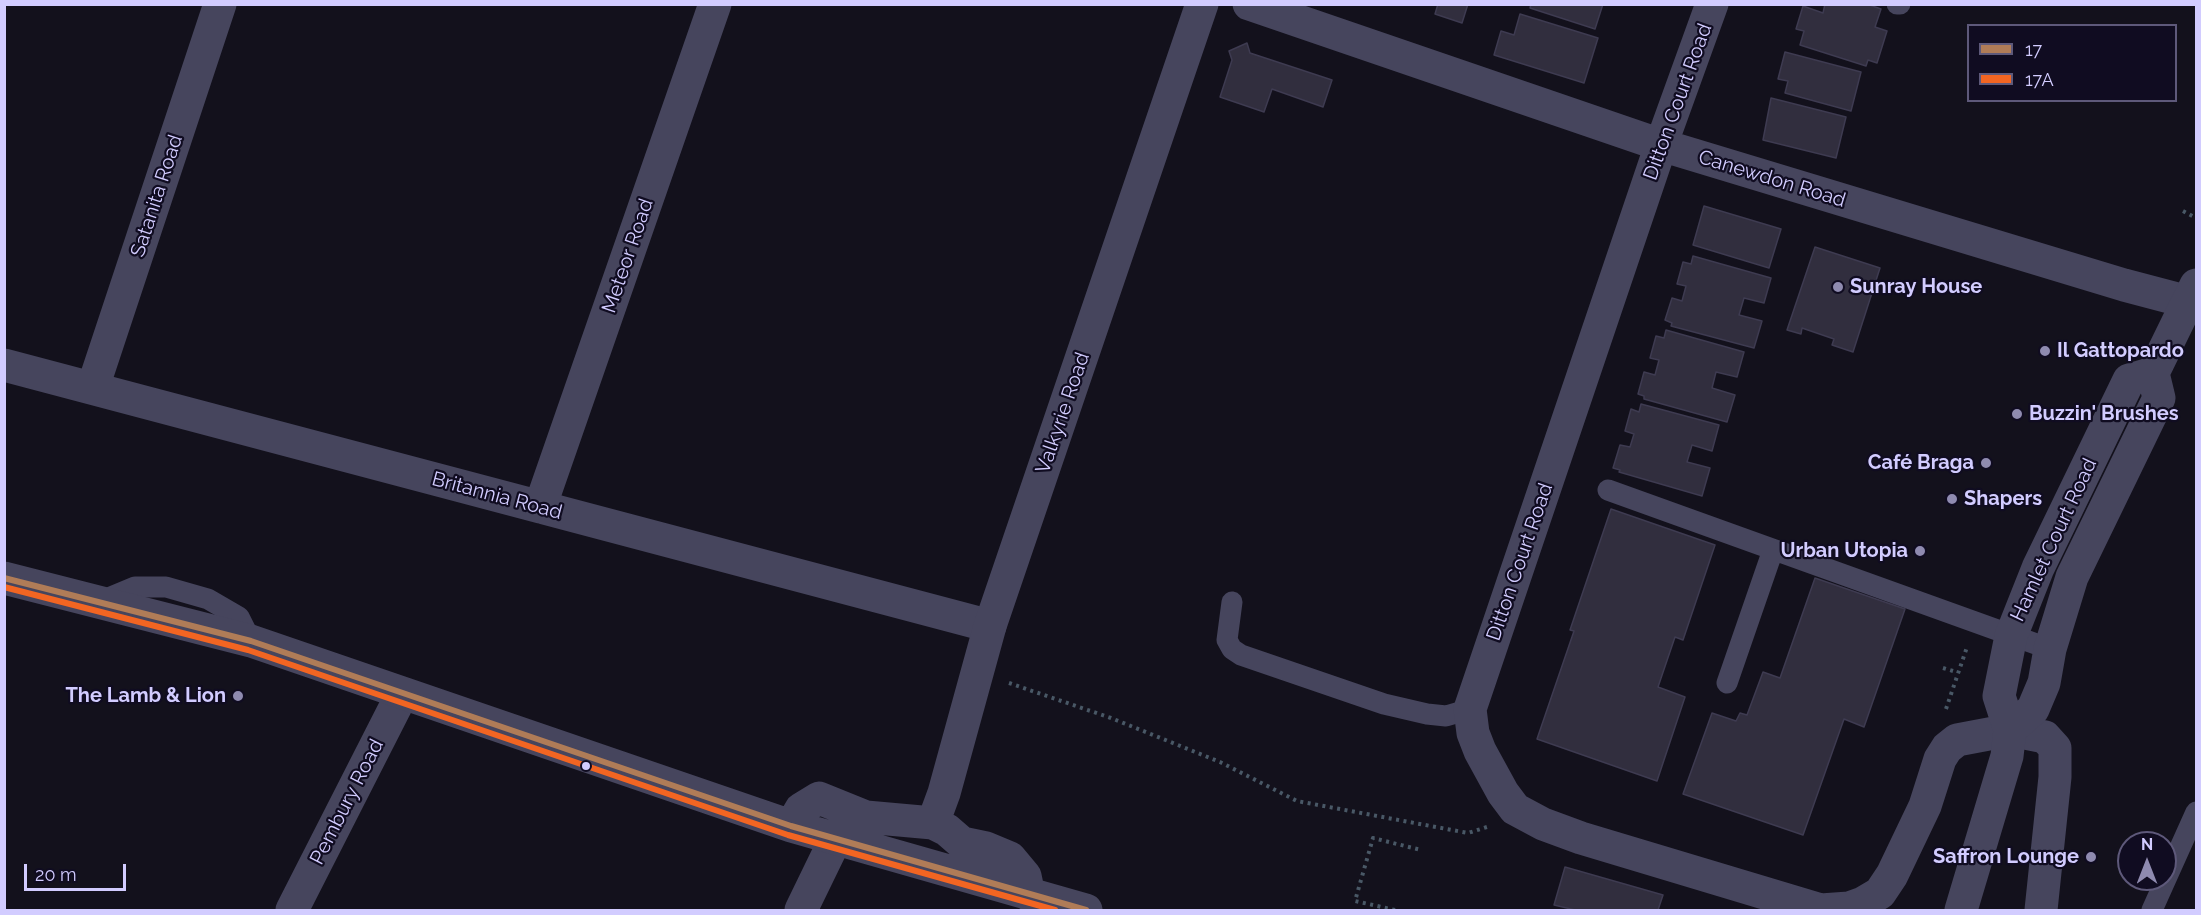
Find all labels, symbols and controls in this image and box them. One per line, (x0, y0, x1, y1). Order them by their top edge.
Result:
street label: Ditton Court Road (1639, 20, 1717, 184)
legend (1967, 24, 2177, 102)
text: 17 (2025, 39, 2042, 60)
text: 17A (2025, 69, 2054, 90)
street label: Satanita Road (126, 132, 188, 260)
street label: Canewdon Road (1695, 145, 1849, 213)
street label: Meteor Road (597, 196, 659, 316)
place label: Sunray House (1850, 275, 1982, 299)
marker: Sunray House (1831, 280, 1845, 294)
place label: Il Gattopardo (2057, 339, 2184, 363)
marker: Il Gattopardo (2038, 344, 2052, 358)
street label: Valkyrie Road (1031, 349, 1095, 477)
place label: Buzzin' Brushes (2029, 402, 2179, 426)
marker: Buzzin' Brushes (2010, 407, 2024, 421)
place label: Café Braga (1868, 451, 1974, 475)
street label: Hamlet Court Road (2006, 455, 2102, 625)
marker: Café Braga (1979, 456, 1993, 470)
street label: Britannia Road (429, 467, 565, 525)
street label: Ditton Court Road (1482, 480, 1558, 644)
place label: Shapers (1964, 487, 2042, 511)
marker: Shapers (1945, 492, 1959, 506)
place label: Urban Utopia (1781, 539, 1908, 563)
marker: Urban Utopia (1913, 544, 1927, 558)
place label: The Lamb & Lion (65, 684, 226, 708)
marker: The Lamb & Lion (231, 689, 245, 703)
street label: Pembury Road (305, 735, 389, 869)
unlabelled marker (580, 760, 592, 772)
north arrow (2117, 831, 2177, 891)
text: N (2141, 835, 2153, 854)
place label: Saffron Lounge (1933, 845, 2079, 869)
marker: Saffron Lounge (2084, 850, 2098, 864)
scale bar (27, 852, 129, 890)
text: 20 m (35, 864, 77, 885)

